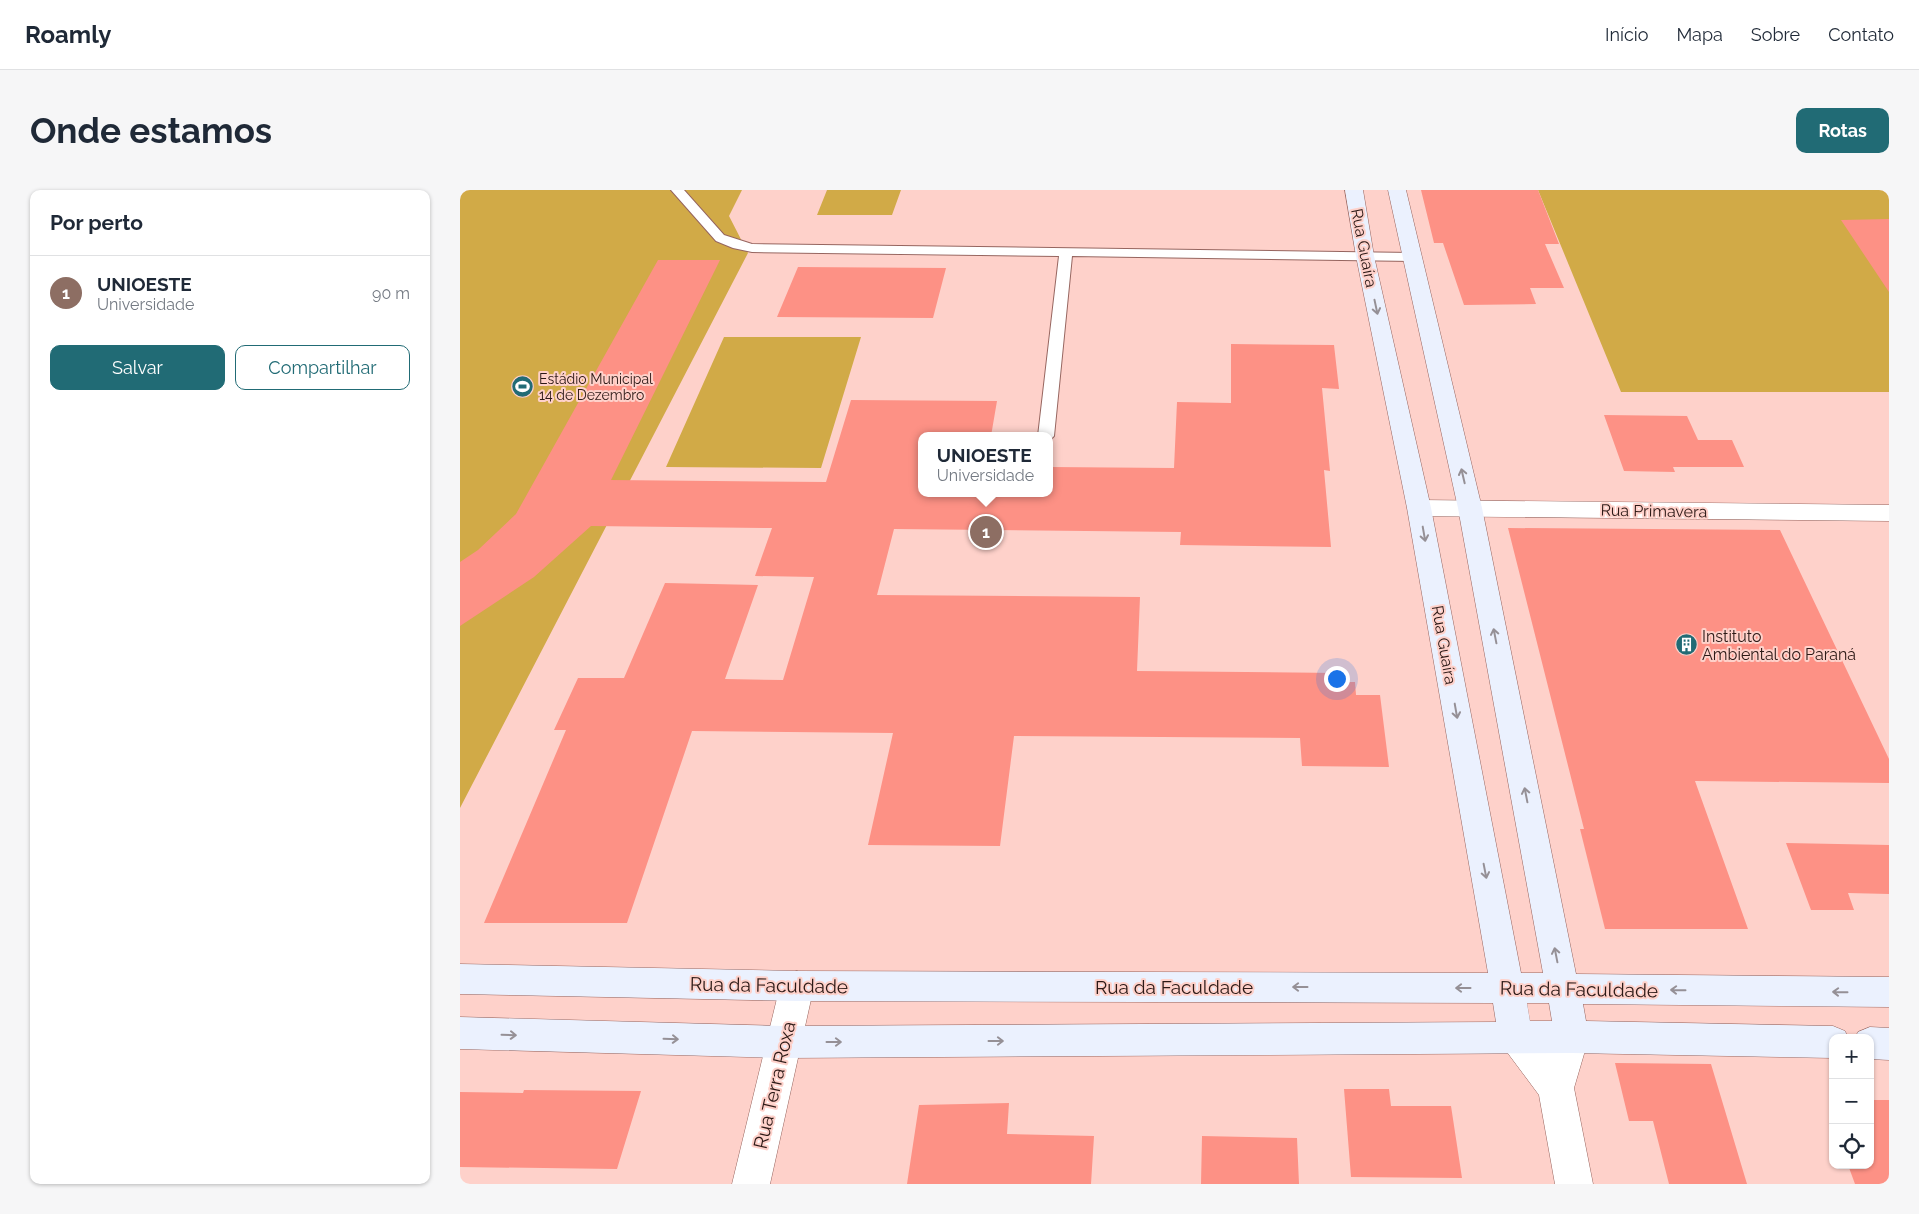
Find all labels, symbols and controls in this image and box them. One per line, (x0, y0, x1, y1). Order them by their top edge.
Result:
text: Roamly (25, 20, 111, 49)
text: Início (1605, 24, 1648, 45)
text: Mapa (1676, 24, 1723, 45)
text: Sobre (1751, 24, 1800, 45)
text: Contato (1828, 24, 1894, 45)
button: Rotas (1796, 108, 1889, 153)
text: Onde estamos (30, 110, 272, 151)
street label: Rua Guaíra (1347, 207, 1381, 289)
text: Por perto (50, 210, 143, 235)
text: UNIOESTE (97, 273, 192, 295)
text: 1 (62, 284, 70, 303)
text: 90 m (372, 284, 410, 303)
text: Universidade (97, 295, 194, 314)
one-way arrow (1372, 298, 1381, 314)
button: Salvar (50, 345, 225, 390)
button: Compartilhar (235, 345, 410, 390)
place label: Estádio Municipal 14 de Dezembro (539, 371, 653, 403)
sports icon: Estádio Municipal 14 de Dezembro (511, 375, 535, 399)
popup (918, 432, 1053, 497)
text: UNIOESTE (937, 444, 1032, 466)
text: Universidade (937, 466, 1034, 485)
one-way arrow (1458, 469, 1467, 485)
street label: Rua Primavera (1600, 501, 1708, 521)
pin: 1 (970, 513, 1002, 551)
one-way arrow (1419, 526, 1429, 542)
street label: Rua Guaíra (1428, 604, 1460, 686)
place label: Instituto Ambiental do Paraná (1702, 627, 1856, 664)
one-way arrow (1490, 628, 1499, 644)
building icon: Instituto Ambiental do Paraná (1674, 633, 1698, 657)
your location (1324, 666, 1350, 692)
one-way arrow (1451, 703, 1461, 719)
one-way arrow (1520, 787, 1530, 803)
one-way arrow (1480, 863, 1490, 879)
one-way arrow (1551, 947, 1561, 963)
street label: Rua da Faculdade (690, 973, 848, 997)
street label: Rua da Faculdade (1095, 976, 1253, 998)
street label: Rua da Faculdade (1500, 977, 1658, 1001)
one-way arrow (1293, 982, 1309, 992)
one-way arrow (1455, 983, 1472, 993)
one-way arrow (1670, 985, 1686, 995)
one-way arrow (1833, 987, 1849, 997)
street label: Rua Terra Roxa (749, 1019, 799, 1151)
one-way arrow (500, 1030, 516, 1039)
one-way arrow (662, 1034, 679, 1044)
map controls (1829, 1034, 1874, 1169)
button: + (1829, 1034, 1874, 1079)
one-way arrow (988, 1036, 1004, 1045)
one-way arrow (825, 1037, 841, 1047)
button: − (1829, 1079, 1874, 1124)
button: locate (1829, 1124, 1874, 1169)

